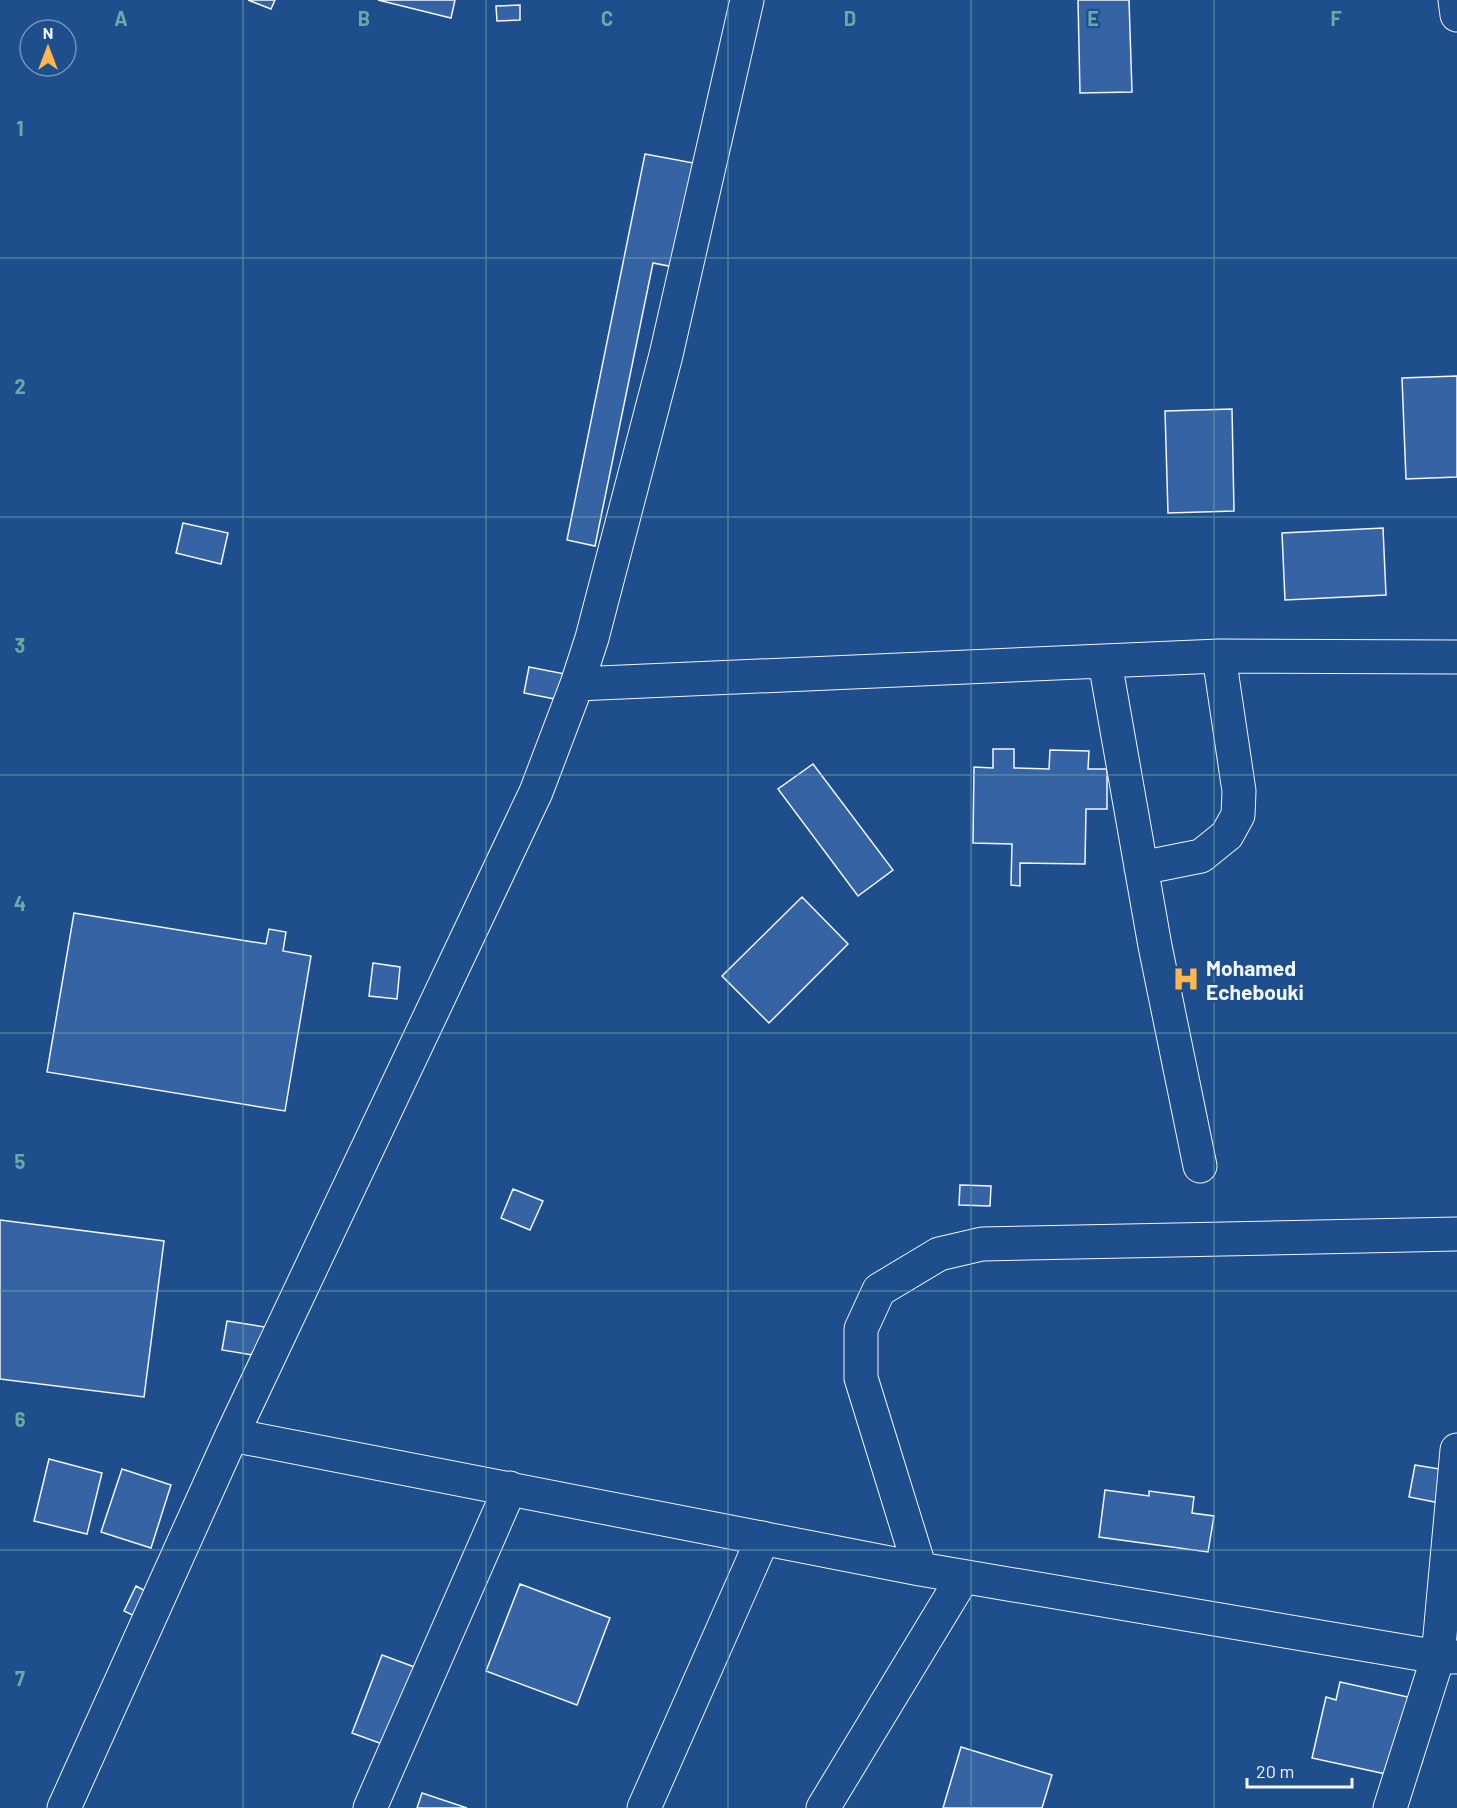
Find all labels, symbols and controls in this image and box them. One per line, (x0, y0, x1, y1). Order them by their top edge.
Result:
text: A (114, 6, 128, 30)
text: B (358, 6, 370, 30)
text: C (601, 6, 613, 30)
text: D (844, 6, 856, 30)
text: E (1087, 6, 1099, 30)
text: F (1330, 6, 1342, 30)
north arrow (18, 18, 78, 78)
text: N (43, 23, 53, 42)
text: 1 (16, 116, 24, 140)
text: 2 (14, 374, 26, 398)
text: 3 (15, 633, 25, 657)
text: 4 (14, 891, 26, 915)
place label: Mohamed Echebouki (1206, 955, 1304, 1004)
hospital icon: Mohamed Echebouki (1171, 964, 1201, 994)
text: 5 (15, 1149, 26, 1173)
text: 6 (15, 1407, 26, 1431)
text: 7 (15, 1666, 25, 1690)
scale bar (1247, 1751, 1352, 1789)
text: 20 m (1256, 1760, 1294, 1782)

